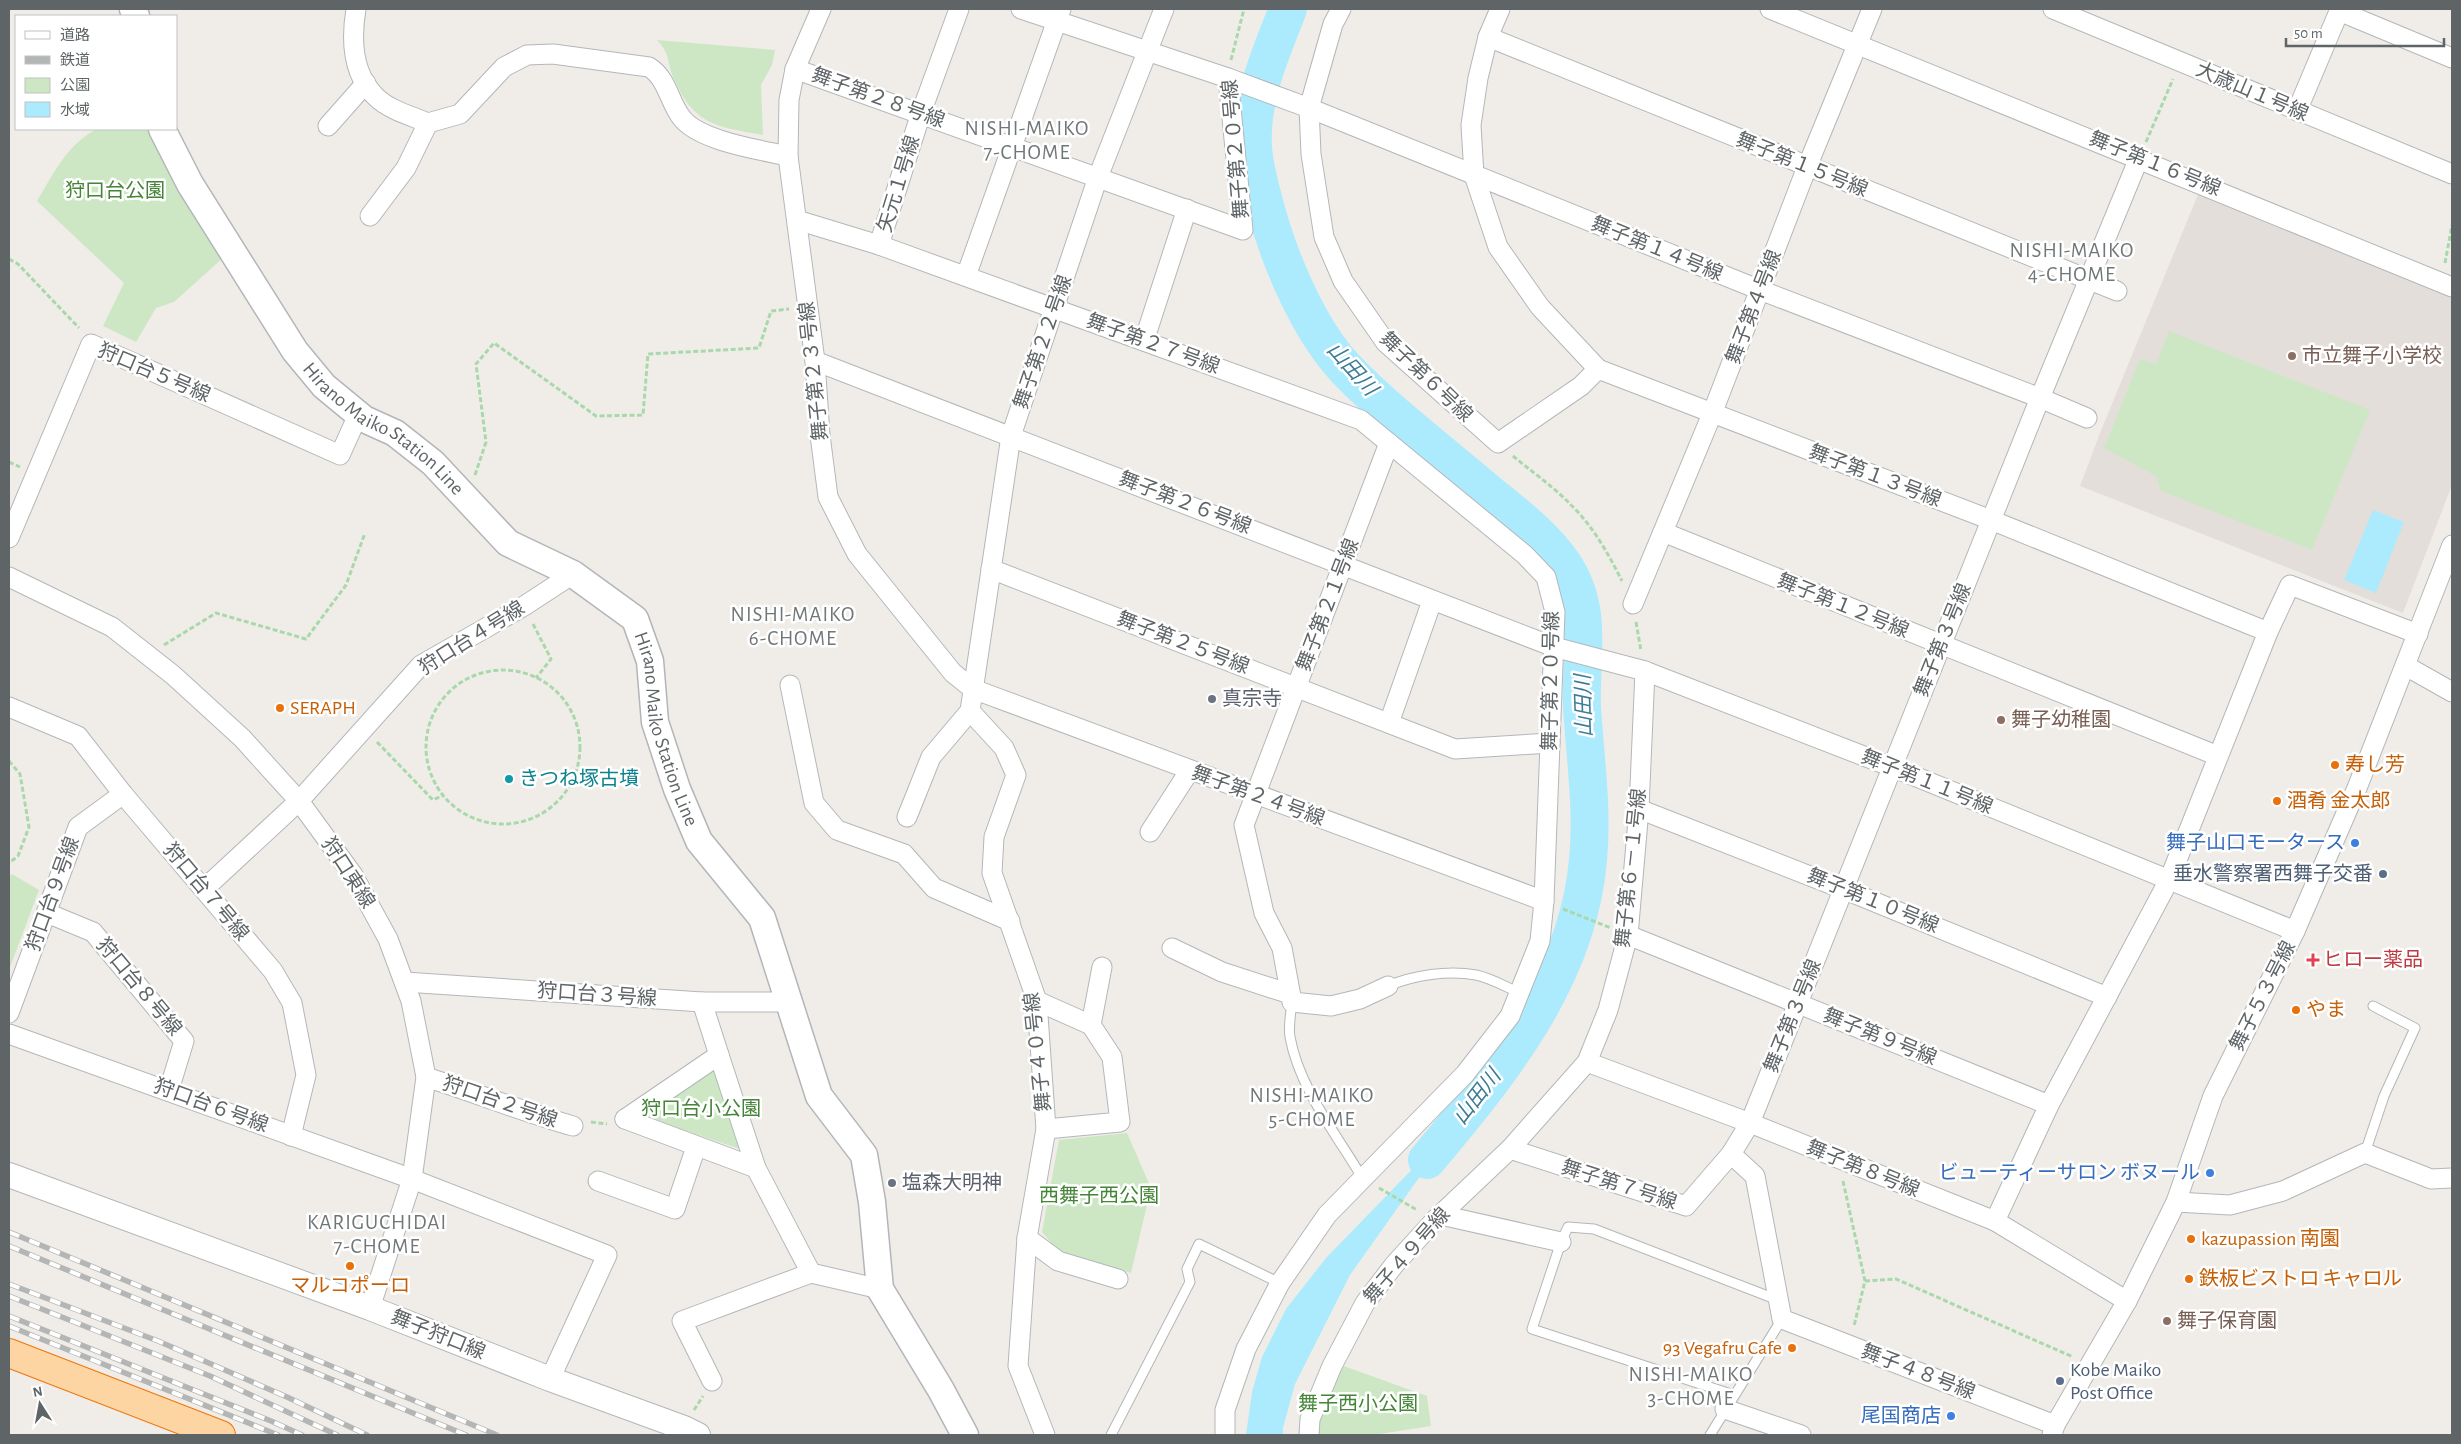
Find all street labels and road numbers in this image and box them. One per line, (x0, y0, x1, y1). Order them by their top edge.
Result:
street label: 大歳山１号線 (2193, 58, 2312, 125)
street label: 舞子第２８号線 (809, 63, 948, 131)
street label: 舞子第２０号線 (1218, 78, 1252, 220)
street label: 舞子第１６号線 (2086, 127, 2224, 199)
street label: 舞子第１５号線 (1733, 128, 1871, 200)
street label: 矢元１号線 (873, 133, 923, 235)
street label: 舞子第１４号線 (1588, 212, 1726, 284)
street label: 舞子第４号線 (1721, 247, 1785, 367)
street label: 舞子第２２号線 (1009, 272, 1075, 411)
street label: 舞子第２３号線 (795, 300, 831, 442)
street label: 舞子第２７号線 (1084, 309, 1223, 377)
street label: 舞子第６号線 (1376, 327, 1477, 426)
street label: 狩口台５号線 (95, 339, 214, 406)
street label: Hirano Maiko Station Line (299, 359, 468, 499)
street label: 舞子第１３号線 (1806, 440, 1945, 510)
street label: 舞子第２６号線 (1116, 467, 1255, 537)
street label: 舞子第２１号線 (1292, 535, 1362, 674)
street label: 舞子第１２号線 (1774, 569, 1912, 641)
street label: 舞子第３号線 (1909, 580, 1975, 699)
street label: 狩口台４号線 (415, 596, 528, 678)
street label: 舞子第２５号線 (1114, 607, 1253, 677)
street label: 舞子第２０号線 (1538, 611, 1562, 751)
street label: Hirano Maiko Station Line (630, 629, 702, 829)
street label: 舞子第１１号線 (1858, 745, 1996, 817)
street label: 舞子第２４号線 (1189, 761, 1328, 829)
street label: 舞子第６－１号線 (1611, 787, 1649, 949)
street label: 狩口東線 (318, 833, 380, 912)
street label: 狩口台９号線 (21, 834, 83, 954)
street label: 狩口台７号線 (160, 838, 254, 944)
street label: 舞子第１０号線 (1804, 864, 1942, 936)
street label: 狩口台８号線 (93, 933, 187, 1039)
street label: 舞子５３号線 (2225, 937, 2299, 1054)
street label: 舞子第３号線 (1759, 956, 1825, 1075)
street label: 狩口台３号線 (536, 979, 658, 1009)
street label: 舞子４０号線 (1020, 991, 1054, 1113)
street label: 舞子第９号線 (1821, 1003, 1940, 1069)
street label: 狩口台２号線 (440, 1071, 561, 1131)
street label: 狩口台６号線 (151, 1074, 271, 1136)
street label: 舞子第８号線 (1804, 1135, 1923, 1201)
street label: 舞子第７号線 (1559, 1155, 1680, 1213)
street label: 舞子４９号線 (1359, 1203, 1454, 1308)
street label: 舞子狩口線 (388, 1305, 489, 1363)
street label: 舞子４８号線 (1858, 1339, 1978, 1403)

